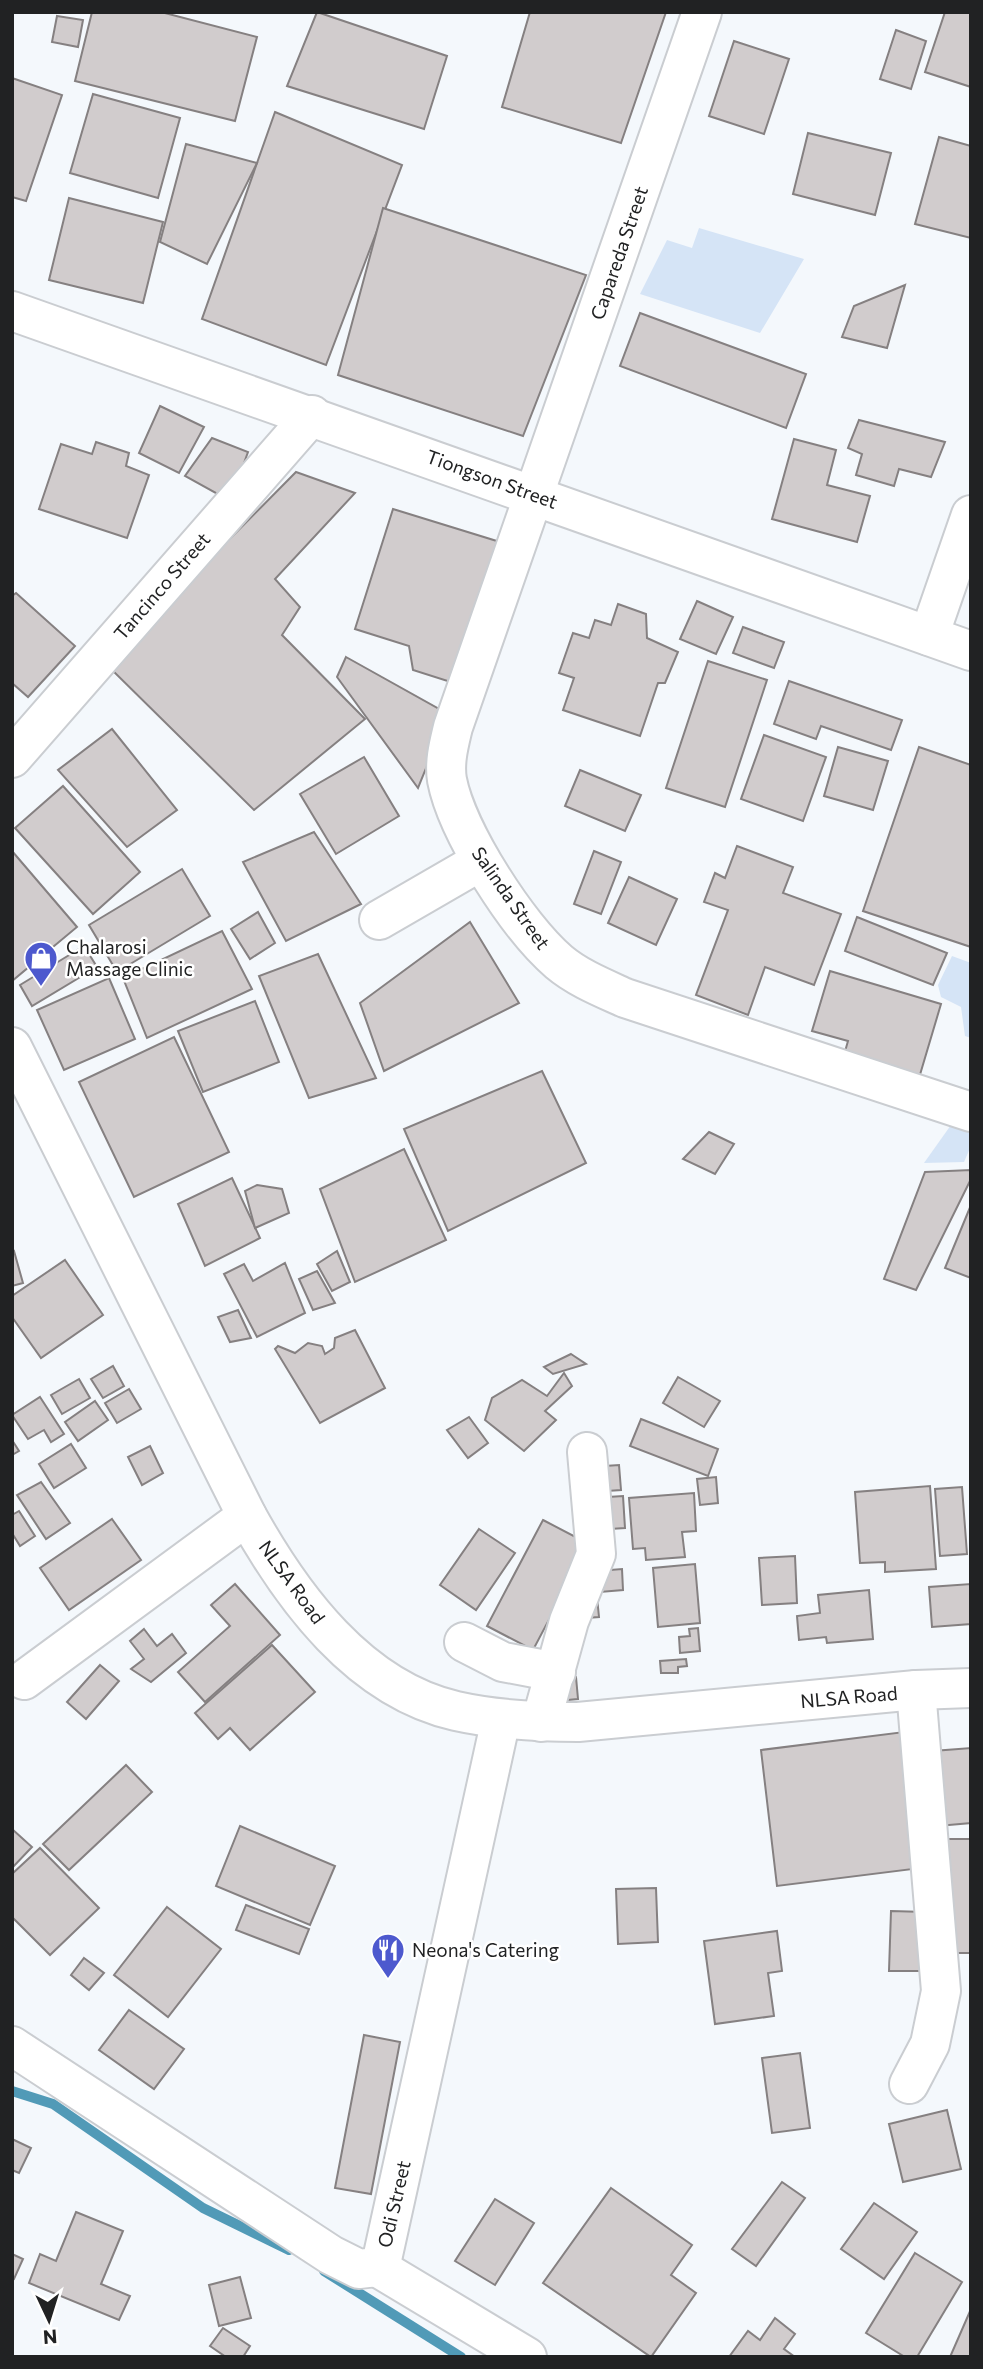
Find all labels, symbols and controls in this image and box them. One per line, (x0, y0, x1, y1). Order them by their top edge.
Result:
street label: Capareda Street (585, 183, 652, 323)
street label: Tiongson Street (423, 444, 561, 513)
street label: Tancinco Street (109, 527, 215, 644)
street label: Salinda Street (468, 842, 555, 954)
place label: Chalarosi Massage Clinic (66, 935, 193, 980)
shop icon: Chalarosi Massage Clinic (22, 939, 60, 988)
street label: NLSA Road (254, 1536, 330, 1628)
street label: NLSA Road (799, 1681, 899, 1712)
restaurant icon: Neona's Catering (369, 1931, 407, 1980)
place label: Neona's Catering (412, 1938, 559, 1961)
street label: Odi Street (372, 2158, 415, 2250)
north arrow (14, 2285, 84, 2355)
text: N (42, 2325, 58, 2349)

